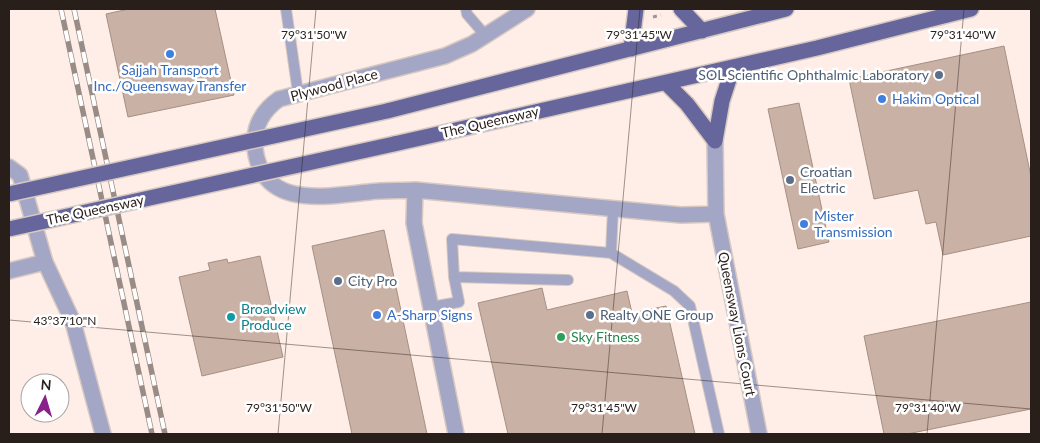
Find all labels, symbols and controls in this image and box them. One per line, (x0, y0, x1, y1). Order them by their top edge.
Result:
text: 79°31'50"W (281, 27, 348, 42)
text: 79°31'45"W (606, 27, 673, 42)
text: 79°31'40"W (930, 27, 997, 42)
marker: Sajjah Transport Inc./Queensway Transfer (164, 48, 176, 60)
place label: Sajjah Transport Inc./Queensway Transfer (94, 61, 246, 94)
street label: Plywood Place (288, 65, 379, 104)
place label: SOL Scientific Ophthalmic Laboratory (698, 66, 930, 83)
marker: SOL Scientific Ophthalmic Laboratory (933, 69, 945, 81)
place label: Hakim Optical (892, 90, 979, 107)
marker: Hakim Optical (876, 93, 888, 105)
street label: The Queensway (440, 102, 541, 141)
place label: Croatian Electric (800, 163, 852, 196)
marker: Croatian Electric (784, 174, 796, 186)
street label: The Queensway (45, 191, 146, 228)
place label: Mister Transmission (814, 207, 893, 240)
marker: Mister Transmission (798, 218, 810, 230)
street label: Queensway Lions Court (715, 250, 760, 398)
place label: City Pro (348, 272, 397, 289)
marker: City Pro (332, 275, 344, 287)
place label: Broadview Produce (241, 300, 306, 333)
place label: A-Sharp Signs (387, 306, 473, 323)
place label: Realty ONE Group (600, 306, 714, 323)
marker: A-Sharp Signs (371, 309, 383, 321)
marker: Realty ONE Group (584, 309, 596, 321)
marker: Broadview Produce (225, 311, 237, 323)
text: 43°37'10"N (34, 313, 96, 328)
place label: Sky Fitness (571, 328, 640, 345)
marker: Sky Fitness (555, 331, 567, 343)
north arrow (20, 373, 70, 423)
text: N (40, 376, 52, 393)
text: 79°31'50"W (246, 400, 313, 415)
text: 79°31'45"W (571, 400, 638, 415)
text: 79°31'40"W (895, 400, 962, 415)

